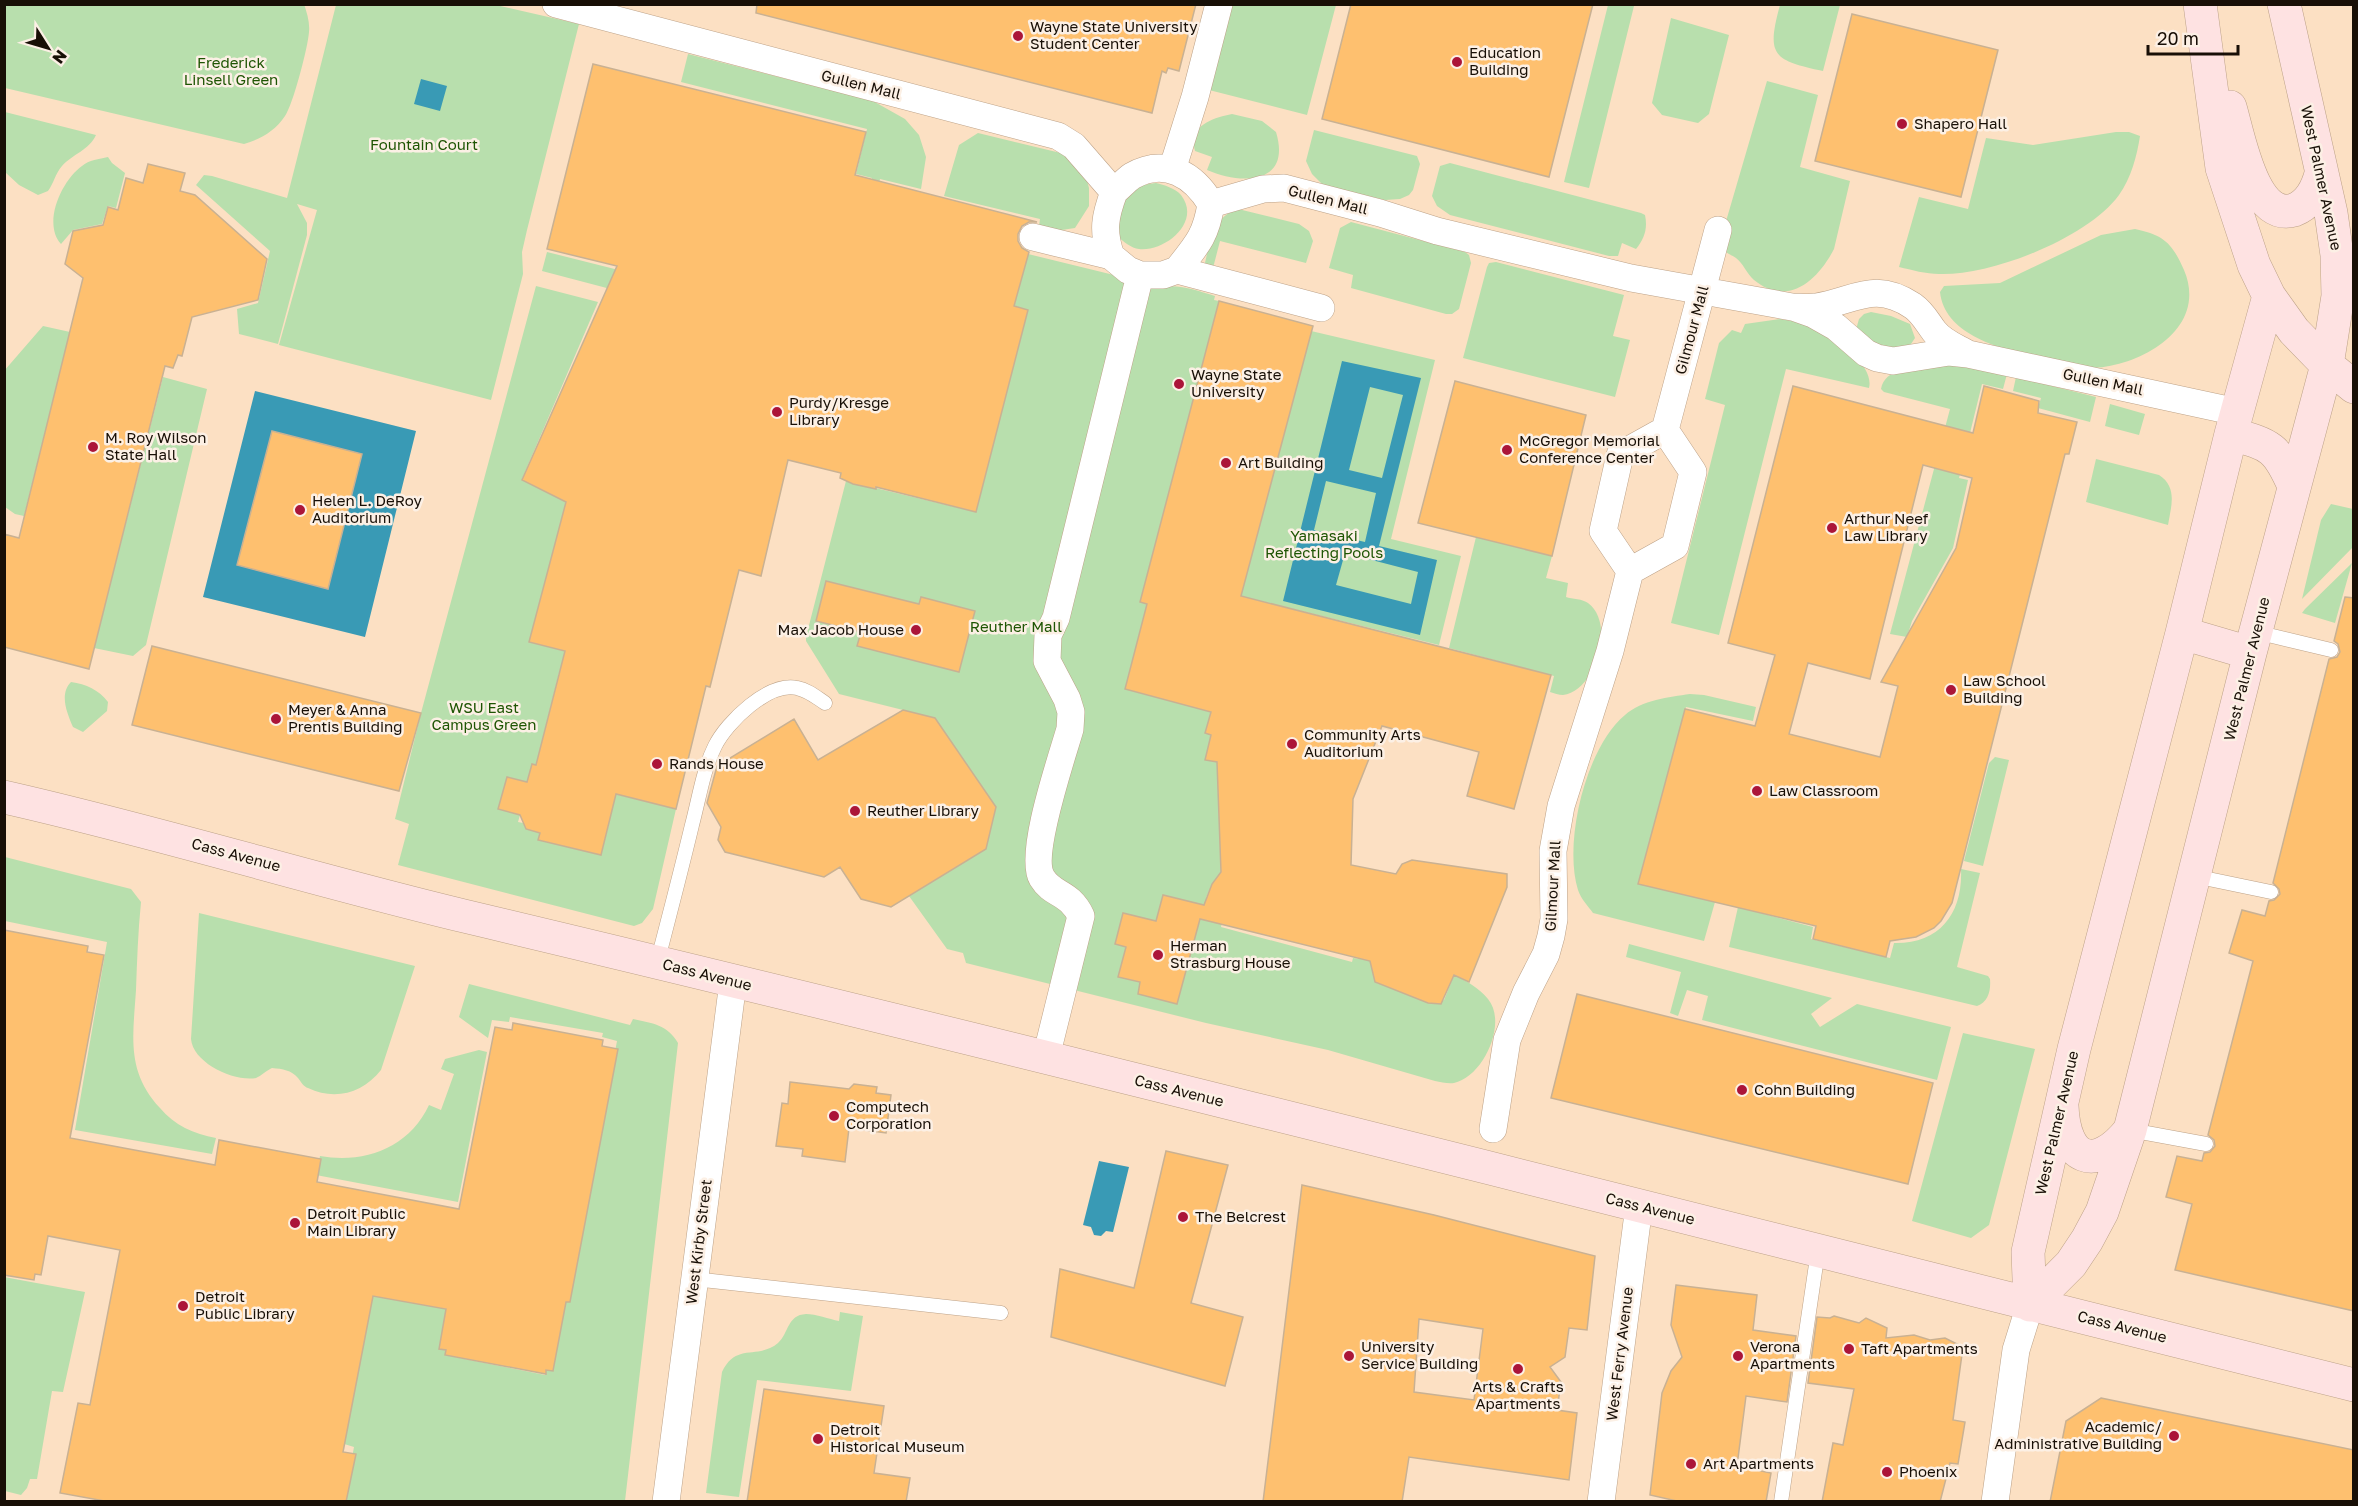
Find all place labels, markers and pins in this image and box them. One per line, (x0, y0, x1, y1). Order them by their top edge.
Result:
place label: Wayne State University Student Center (1030, 17, 1198, 52)
marker: Wayne State University Student Center (1011, 29, 1025, 43)
place label: Education Building (1469, 43, 1541, 78)
marker: Education Building (1450, 55, 1464, 69)
place label: Shapero Hall (1914, 114, 2007, 132)
marker: Shapero Hall (1895, 117, 1909, 131)
place label: Wayne State University (1191, 365, 1282, 400)
marker: Wayne State University (1172, 377, 1186, 391)
place label: Purdy/Kresge Library (789, 393, 889, 428)
marker: Purdy/Kresge Library (770, 405, 784, 419)
place label: M. Roy Wilson State Hall (105, 428, 206, 463)
place label: McGregor Memorial Conference Center (1519, 431, 1660, 466)
marker: M. Roy Wilson State Hall (86, 440, 100, 454)
marker: McGregor Memorial Conference Center (1500, 443, 1514, 457)
place label: Art Building (1238, 453, 1323, 471)
marker: Art Building (1219, 456, 1233, 470)
place label: Helen L. DeRoy Auditorium (312, 491, 422, 526)
marker: Helen L. DeRoy Auditorium (293, 503, 307, 517)
place label: Arthur Neef Law Library (1844, 509, 1929, 544)
marker: Arthur Neef Law Library (1825, 521, 1839, 535)
place label: Max Jacob House (778, 620, 904, 638)
marker: Max Jacob House (909, 623, 923, 637)
place label: Law School Building (1963, 671, 2046, 706)
marker: Law School Building (1944, 683, 1958, 697)
place label: Meyer & Anna Prentis Building (288, 700, 403, 735)
marker: Meyer & Anna Prentis Building (269, 712, 283, 726)
place label: Community Arts Auditorium (1304, 725, 1421, 760)
marker: Community Arts Auditorium (1285, 737, 1299, 751)
place label: Rands House (669, 754, 764, 772)
marker: Rands House (650, 757, 664, 771)
place label: Law Classroom (1769, 781, 1878, 799)
marker: Law Classroom (1750, 784, 1764, 798)
place label: Reuther Library (867, 801, 980, 819)
marker: Reuther Library (848, 804, 862, 818)
place label: Herman Strasburg House (1170, 936, 1291, 971)
marker: Herman Strasburg House (1151, 948, 1165, 962)
place label: Cohn Building (1754, 1080, 1855, 1098)
marker: Cohn Building (1735, 1083, 1749, 1097)
place label: Computech Corporation (846, 1097, 932, 1132)
marker: Computech Corporation (827, 1109, 841, 1123)
place label: Detroit Public Main Library (307, 1204, 406, 1239)
place label: The Belcrest (1195, 1207, 1286, 1225)
marker: The Belcrest (1176, 1210, 1190, 1224)
marker: Detroit Public Main Library (288, 1216, 302, 1230)
place label: Detroit Public Library (195, 1287, 295, 1322)
marker: Detroit Public Library (176, 1299, 190, 1313)
place label: University Service Building (1361, 1337, 1478, 1372)
place label: Verona Apartments (1750, 1337, 1835, 1372)
place label: Taft Apartments (1861, 1339, 1978, 1357)
marker: Taft Apartments (1842, 1342, 1856, 1356)
marker: University Service Building (1342, 1349, 1356, 1363)
marker: Verona Apartments (1731, 1349, 1745, 1363)
marker: Arts & Crafts Apartments (1511, 1362, 1525, 1376)
place label: Arts & Crafts Apartments (1472, 1377, 1564, 1412)
place label: Academic/ Administrative Building (1994, 1417, 2162, 1452)
place label: Detroit Historical Museum (830, 1420, 964, 1455)
marker: Academic/ Administrative Building (2167, 1429, 2181, 1443)
marker: Detroit Historical Museum (811, 1432, 825, 1446)
place label: Art Apartments (1703, 1454, 1814, 1472)
marker: Art Apartments (1684, 1457, 1698, 1471)
place label: Phoenix (1899, 1462, 1957, 1480)
marker: Phoenix (1880, 1465, 1894, 1479)

